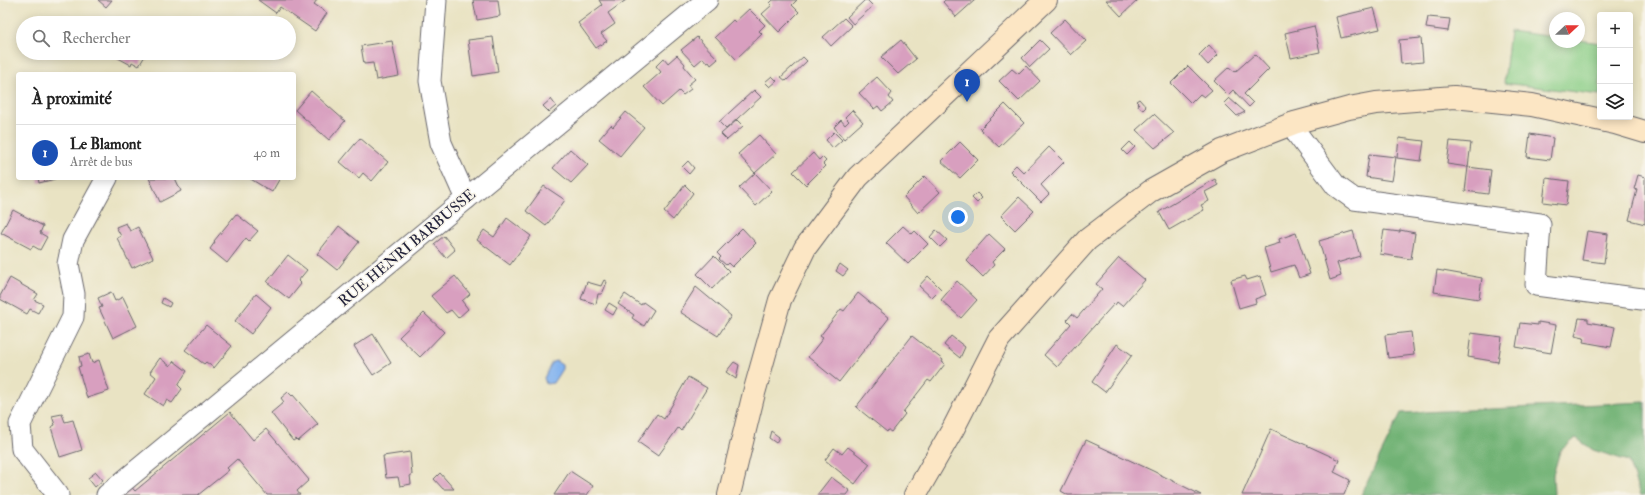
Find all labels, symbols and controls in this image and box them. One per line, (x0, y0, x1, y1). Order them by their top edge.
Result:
north arrow (1549, 12, 1585, 48)
map controls (1597, 12, 1633, 120)
button: + (1597, 12, 1633, 48)
search box (16, 16, 296, 60)
icon: search (30, 27, 52, 49)
text: Rechercher (62, 29, 130, 48)
button: − (1597, 48, 1633, 84)
pin: 1 (954, 69, 980, 102)
button: layers (1597, 84, 1633, 120)
text: À proximité (32, 88, 112, 109)
text: Le Blamont (70, 135, 141, 154)
text: 1 (43, 145, 47, 161)
text: 40 m (254, 145, 280, 161)
text: Arrêt de bus (70, 154, 132, 170)
street label: RUE HENRI BARBUSSE (335, 185, 480, 311)
your location (948, 207, 968, 227)

